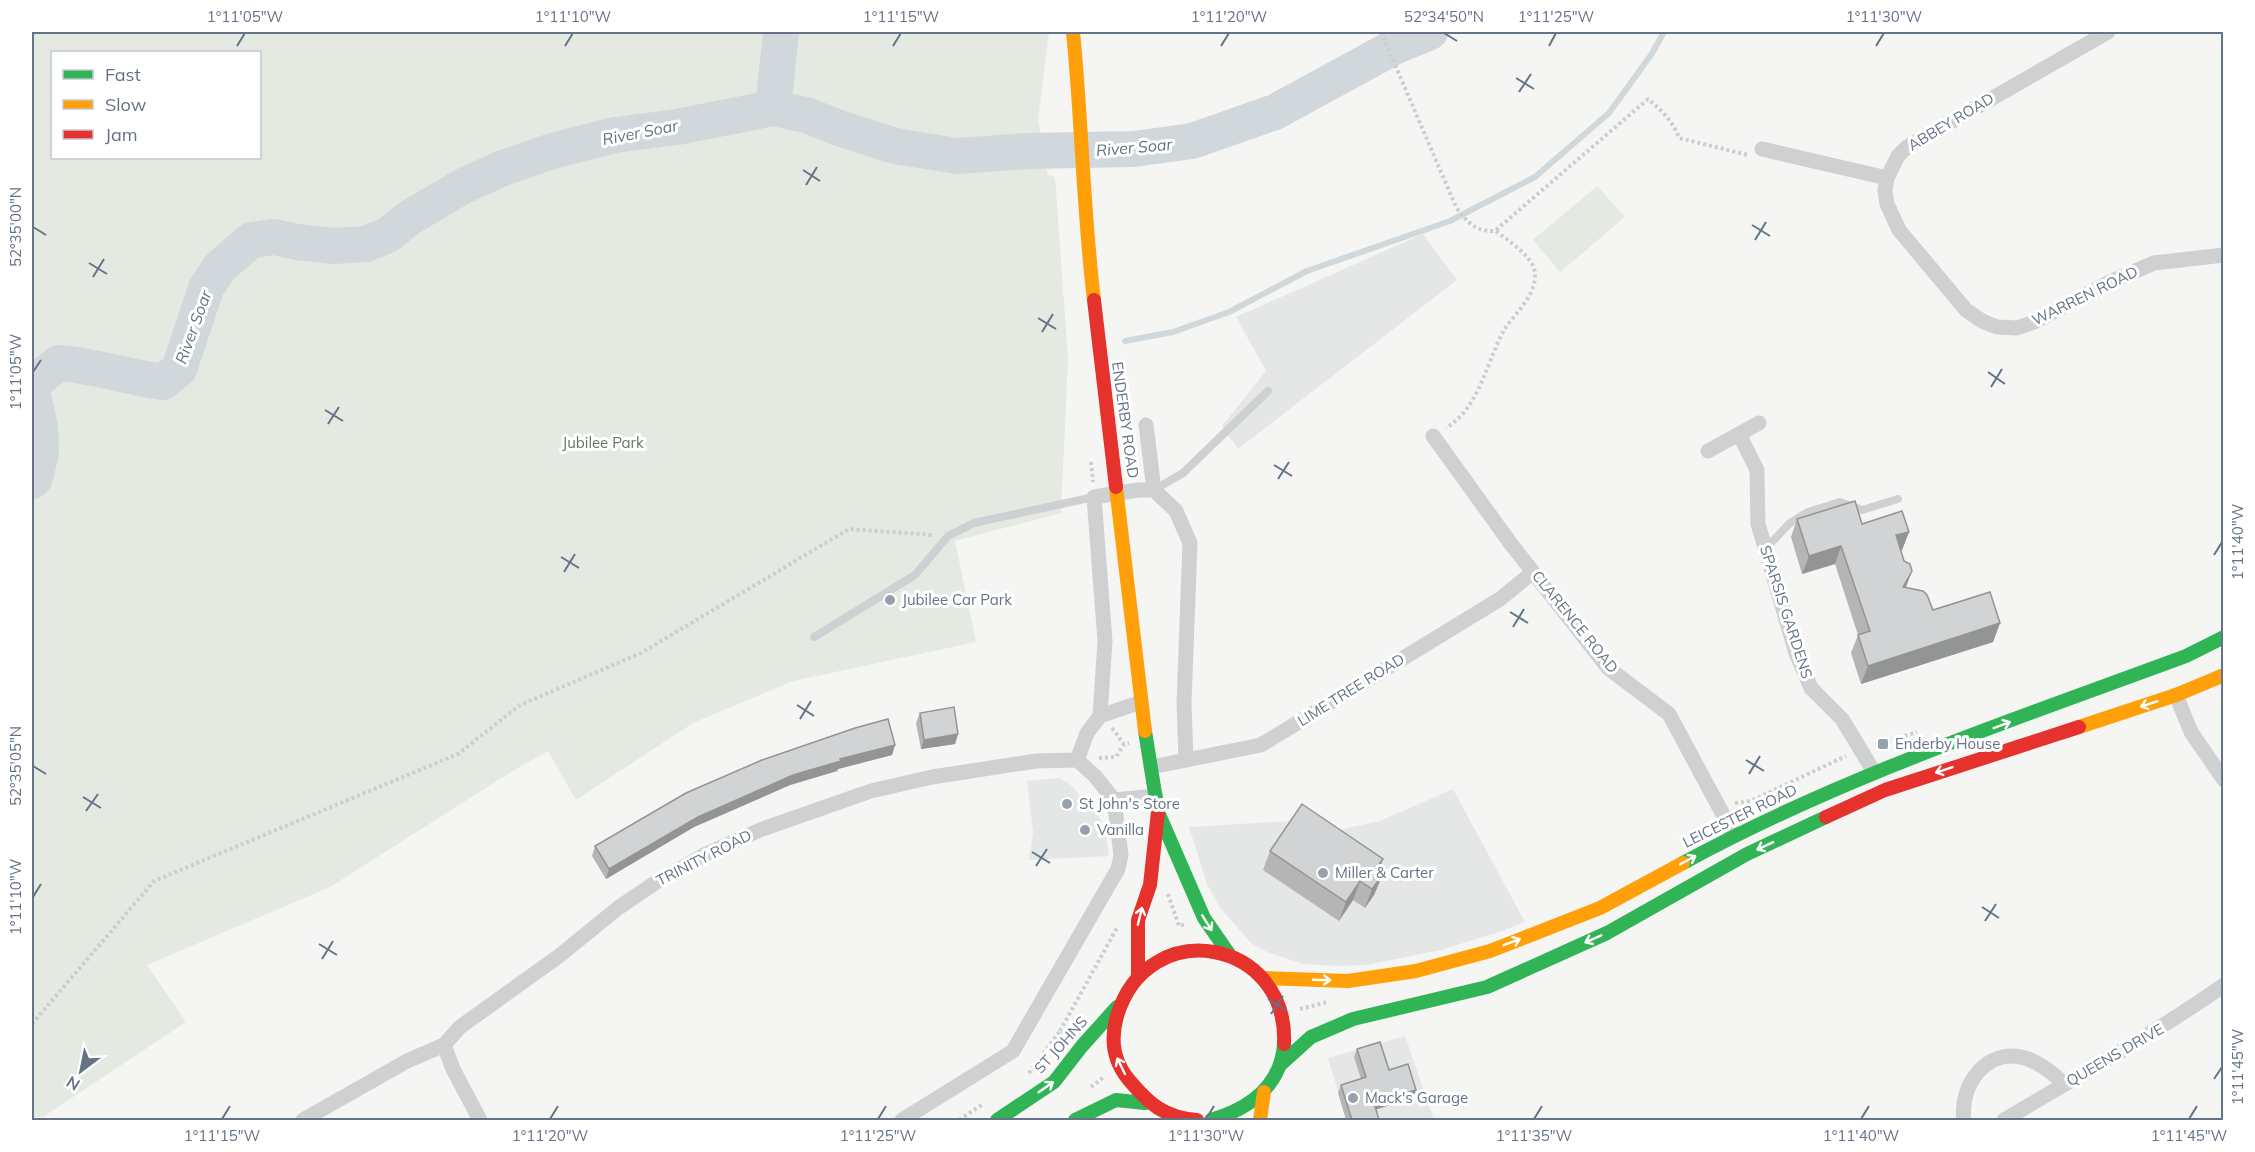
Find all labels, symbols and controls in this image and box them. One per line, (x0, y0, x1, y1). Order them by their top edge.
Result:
text: 1°11'05"W (207, 7, 284, 26)
text: 1°11'10"W (535, 7, 612, 26)
text: 1°11'15"W (863, 7, 940, 26)
text: 1°11'20"W (1191, 7, 1268, 26)
text: 52°34'50"N (1404, 7, 1484, 26)
text: 1°11'25"W (1518, 7, 1595, 26)
text: 1°11'30"W (1846, 7, 1923, 26)
legend (51, 51, 261, 159)
text: Fast (105, 63, 141, 86)
street label: ABBEY ROAD (1904, 88, 1997, 155)
text: Slow (105, 93, 147, 116)
water label: River Soar (601, 115, 681, 149)
text: Jam (105, 123, 138, 146)
water label: River Soar (1095, 134, 1174, 160)
text: 52°35'00"N (6, 187, 25, 267)
street label: WARREN ROAD (2029, 262, 2141, 329)
water label: River Soar (171, 287, 216, 366)
text: 1°11'05"W (6, 333, 25, 410)
street label: ENDERBY ROAD (1108, 360, 1143, 479)
park label: Jubilee Park (562, 433, 644, 452)
text: 1°11'40"W (2228, 503, 2247, 580)
street label: SPARSIS GARDENS (1756, 543, 1817, 681)
street label: CLARENCE ROAD (1528, 567, 1623, 677)
place label: Jubilee Car Park (902, 590, 1012, 609)
marker: Jubilee Car Park (883, 593, 897, 607)
street label: LIME TREE ROAD (1294, 649, 1408, 730)
one-way arrow (2140, 699, 2159, 710)
one-way arrow (1992, 718, 2011, 729)
text: 52°35'05"N (6, 726, 25, 806)
place label: Enderby House (1895, 734, 2000, 753)
marker: Enderby House (1876, 737, 1890, 751)
one-way arrow (1935, 766, 1954, 777)
street label: LEICESTER ROAD (1679, 780, 1800, 851)
place label: St John's Store (1079, 794, 1180, 813)
marker: St John's Store (1060, 797, 1074, 811)
place label: Vanilla (1097, 820, 1144, 839)
marker: Vanilla (1078, 823, 1092, 837)
street label: TRINITY ROAD (653, 825, 755, 890)
one-way arrow (1756, 841, 1774, 853)
one-way arrow (1679, 854, 1696, 866)
text: 1°11'10"W (6, 858, 25, 935)
place label: Miller & Carter (1335, 863, 1434, 882)
marker: Miller & Carter (1316, 866, 1330, 880)
one-way arrow (1135, 907, 1147, 926)
one-way arrow (1201, 914, 1214, 931)
one-way arrow (1585, 934, 1603, 945)
one-way arrow (1502, 936, 1521, 947)
one-way arrow (1311, 974, 1331, 986)
street label: ST JOHNS (1030, 1012, 1091, 1077)
street label: QUEENS DRIVE (2063, 1019, 2167, 1090)
text: 1°11'45"W (2228, 1028, 2247, 1105)
north arrow (51, 1041, 111, 1101)
one-way arrow (1114, 1057, 1126, 1075)
text: N (63, 1072, 83, 1095)
one-way arrow (1037, 1081, 1053, 1093)
place label: Mack's Garage (1365, 1088, 1468, 1107)
marker: Mack's Garage (1346, 1091, 1360, 1105)
text: 1°11'15"W (184, 1126, 261, 1145)
text: 1°11'20"W (512, 1126, 589, 1145)
text: 1°11'25"W (840, 1126, 917, 1145)
text: 1°11'30"W (1168, 1126, 1245, 1145)
text: 1°11'35"W (1496, 1126, 1573, 1145)
text: 1°11'40"W (1823, 1126, 1900, 1145)
text: 1°11'45"W (2151, 1126, 2228, 1145)

